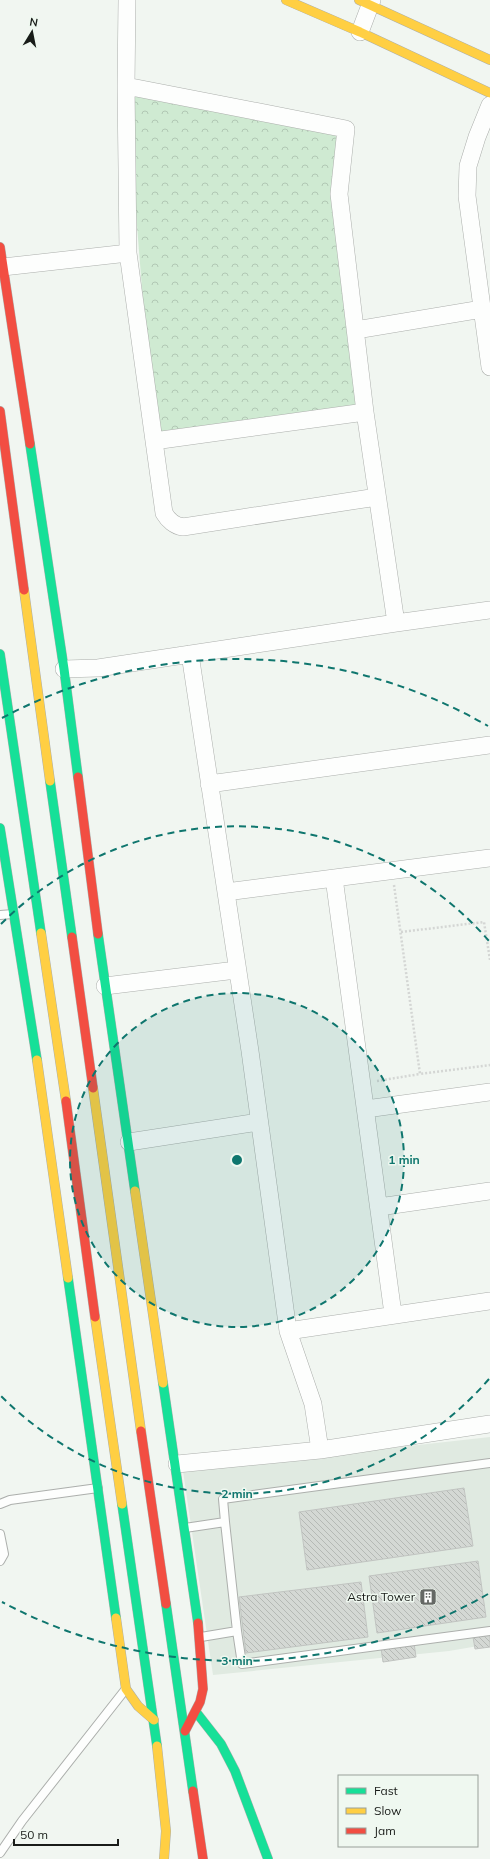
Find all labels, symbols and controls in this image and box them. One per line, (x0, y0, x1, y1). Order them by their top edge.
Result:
north arrow (12, 12, 52, 52)
text: N (28, 15, 39, 30)
text: 1 min (388, 1152, 420, 1167)
centre of rings (230, 1153, 244, 1167)
text: 2 min (221, 1486, 253, 1501)
building icon: Astra Tower (418, 1587, 438, 1607)
place label: Astra Tower (347, 1589, 416, 1604)
text: 3 min (221, 1653, 253, 1668)
legend (338, 1775, 478, 1847)
text: Fast (374, 1783, 398, 1798)
text: Slow (374, 1803, 402, 1818)
scale bar (14, 1821, 118, 1847)
text: Jam (374, 1823, 396, 1838)
text: 50 m (20, 1827, 48, 1842)

